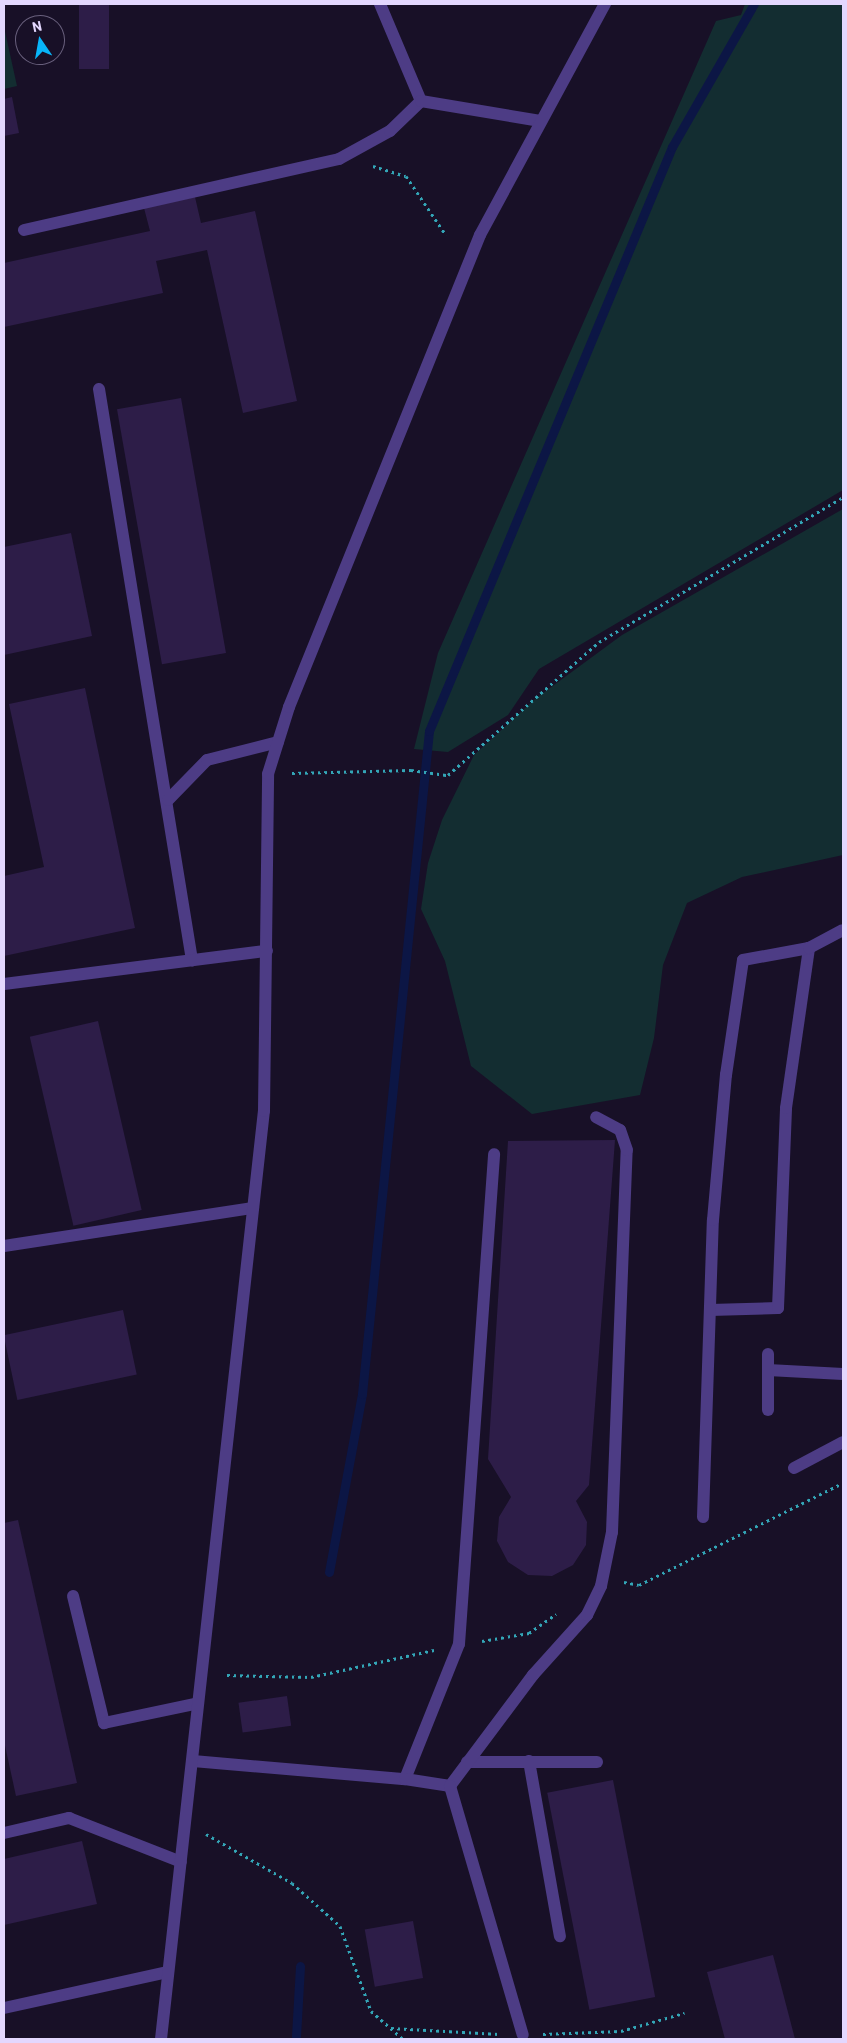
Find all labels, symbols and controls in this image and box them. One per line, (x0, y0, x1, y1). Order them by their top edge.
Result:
north arrow (15, 15, 65, 65)
text: N (31, 17, 43, 35)

